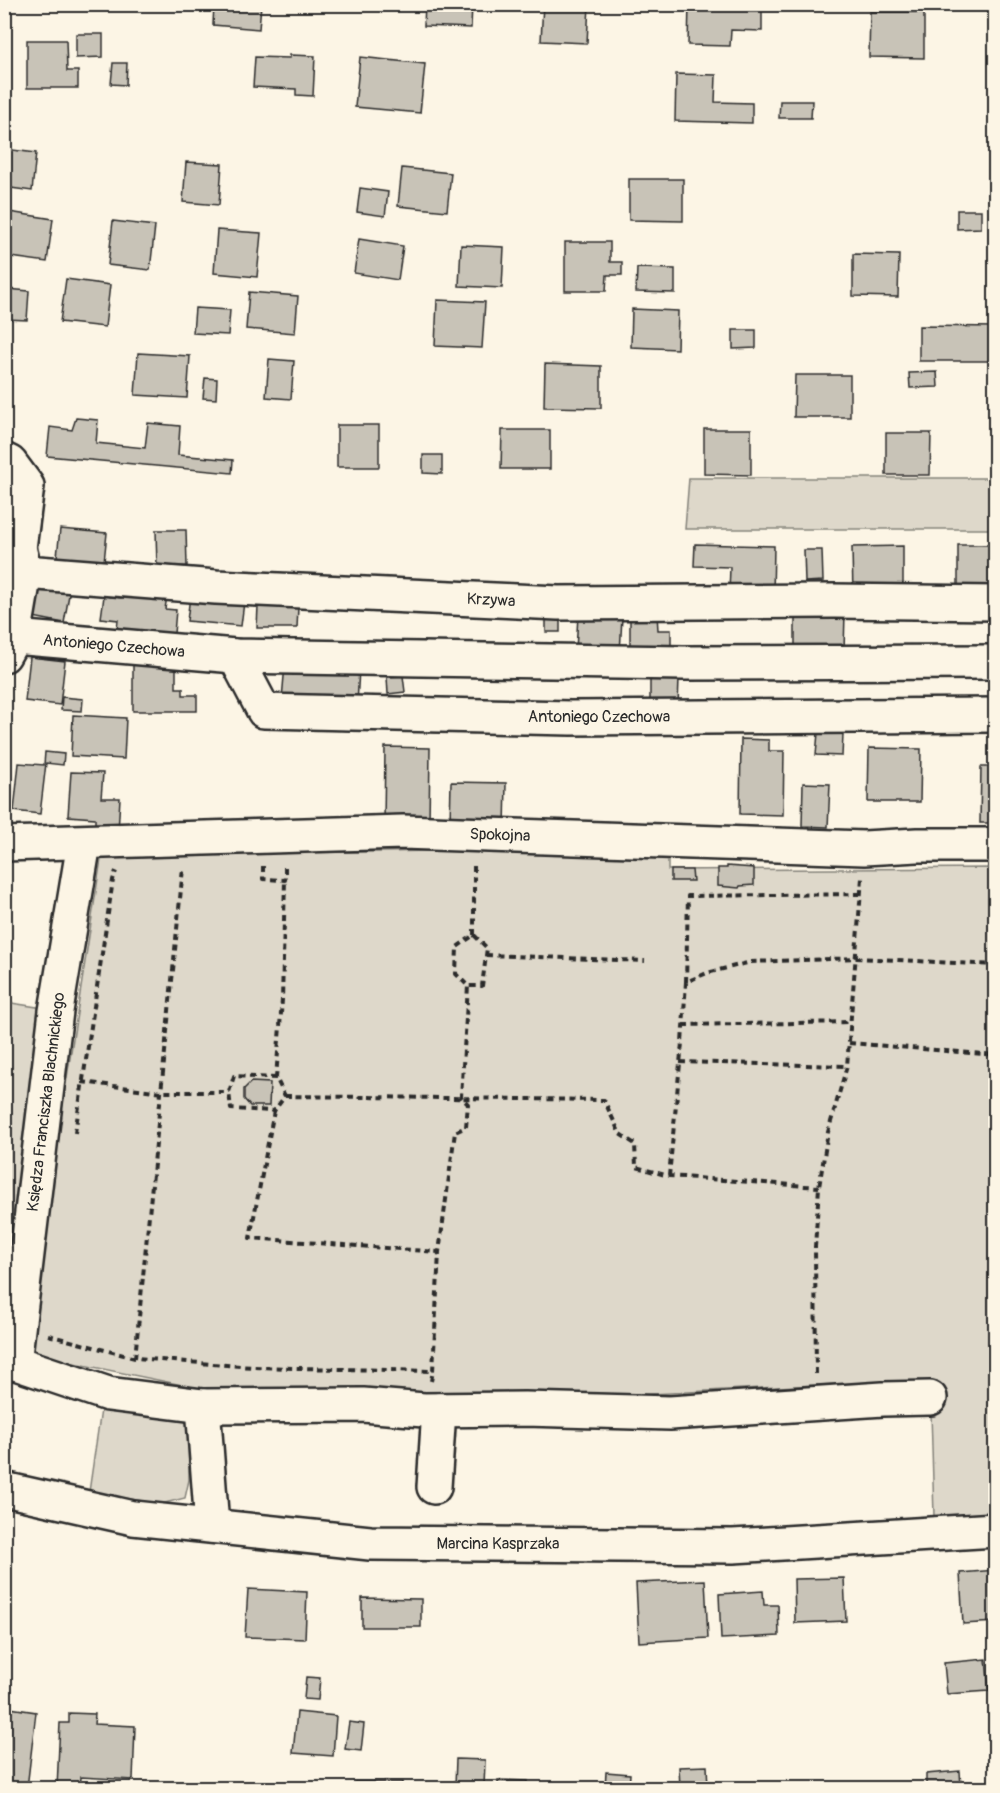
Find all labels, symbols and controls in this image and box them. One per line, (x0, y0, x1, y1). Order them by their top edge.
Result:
street label: Krzywa (466, 589, 516, 611)
street label: Antoniego Czechowa (42, 630, 186, 662)
street label: Antoniego Czechowa (528, 707, 670, 727)
street label: Spokojna (469, 824, 531, 846)
street label: Księdza Franciszka Blachnickiego (23, 991, 69, 1213)
street label: Marcina Kasprzaka (437, 1534, 559, 1554)

